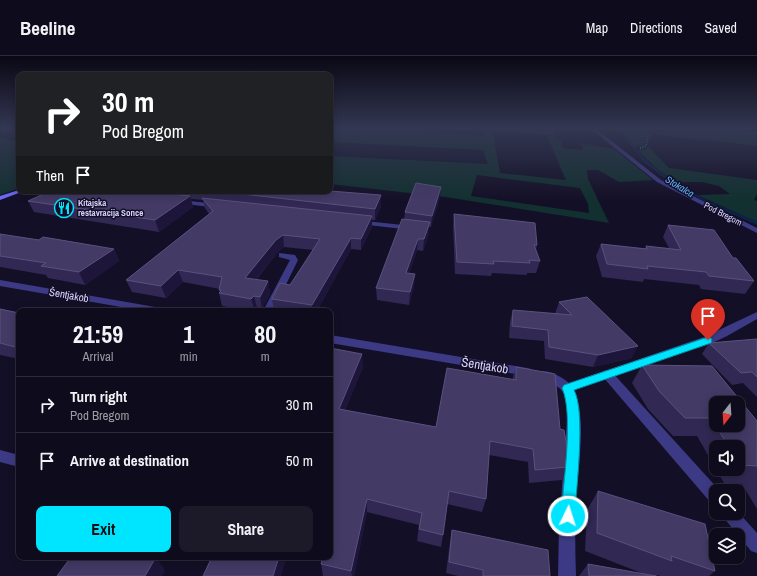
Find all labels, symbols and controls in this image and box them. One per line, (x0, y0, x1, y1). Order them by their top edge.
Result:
text: Beeline (20, 15, 75, 41)
text: Map (586, 19, 608, 37)
text: Directions (630, 19, 682, 37)
text: Saved (704, 19, 737, 37)
text: 30 m (102, 83, 154, 121)
icon: right (36, 88, 88, 140)
text: Pod Bregom (102, 119, 184, 144)
icon: arrive (72, 164, 94, 186)
text: Then (36, 165, 64, 186)
water label: Stokalca (663, 173, 697, 200)
restaurant icon: Kitajska restavracija Sonce (53, 197, 75, 219)
place label: Kitajska restavracija Sonce (78, 197, 143, 219)
street label: Pod Bregom (702, 199, 744, 229)
street label: Šentjakob (48, 285, 90, 305)
pin (691, 299, 725, 340)
icon: arrive (697, 305, 719, 327)
text: 21:59 (73, 318, 123, 350)
text: 1 (183, 318, 194, 350)
text: 80 (254, 318, 276, 350)
text: Arrival (83, 348, 113, 365)
text: min (180, 348, 198, 365)
text: m (261, 348, 270, 365)
street label: Šentjakob (460, 353, 510, 378)
text: Turn right (70, 386, 127, 407)
icon: right (36, 394, 58, 416)
text: 30 m (286, 394, 313, 415)
north arrow (709, 396, 745, 432)
map controls (709, 396, 745, 564)
text: Pod Bregom (70, 407, 129, 424)
button: sound (709, 440, 745, 476)
icon: arrive (36, 450, 58, 472)
text: Arrive at destination (70, 450, 189, 471)
text: 50 m (286, 450, 313, 471)
button: search (709, 484, 745, 520)
position arrow (547, 495, 589, 537)
button: Exit (36, 506, 171, 552)
button: Share (179, 506, 313, 552)
button: layers (709, 528, 745, 564)

